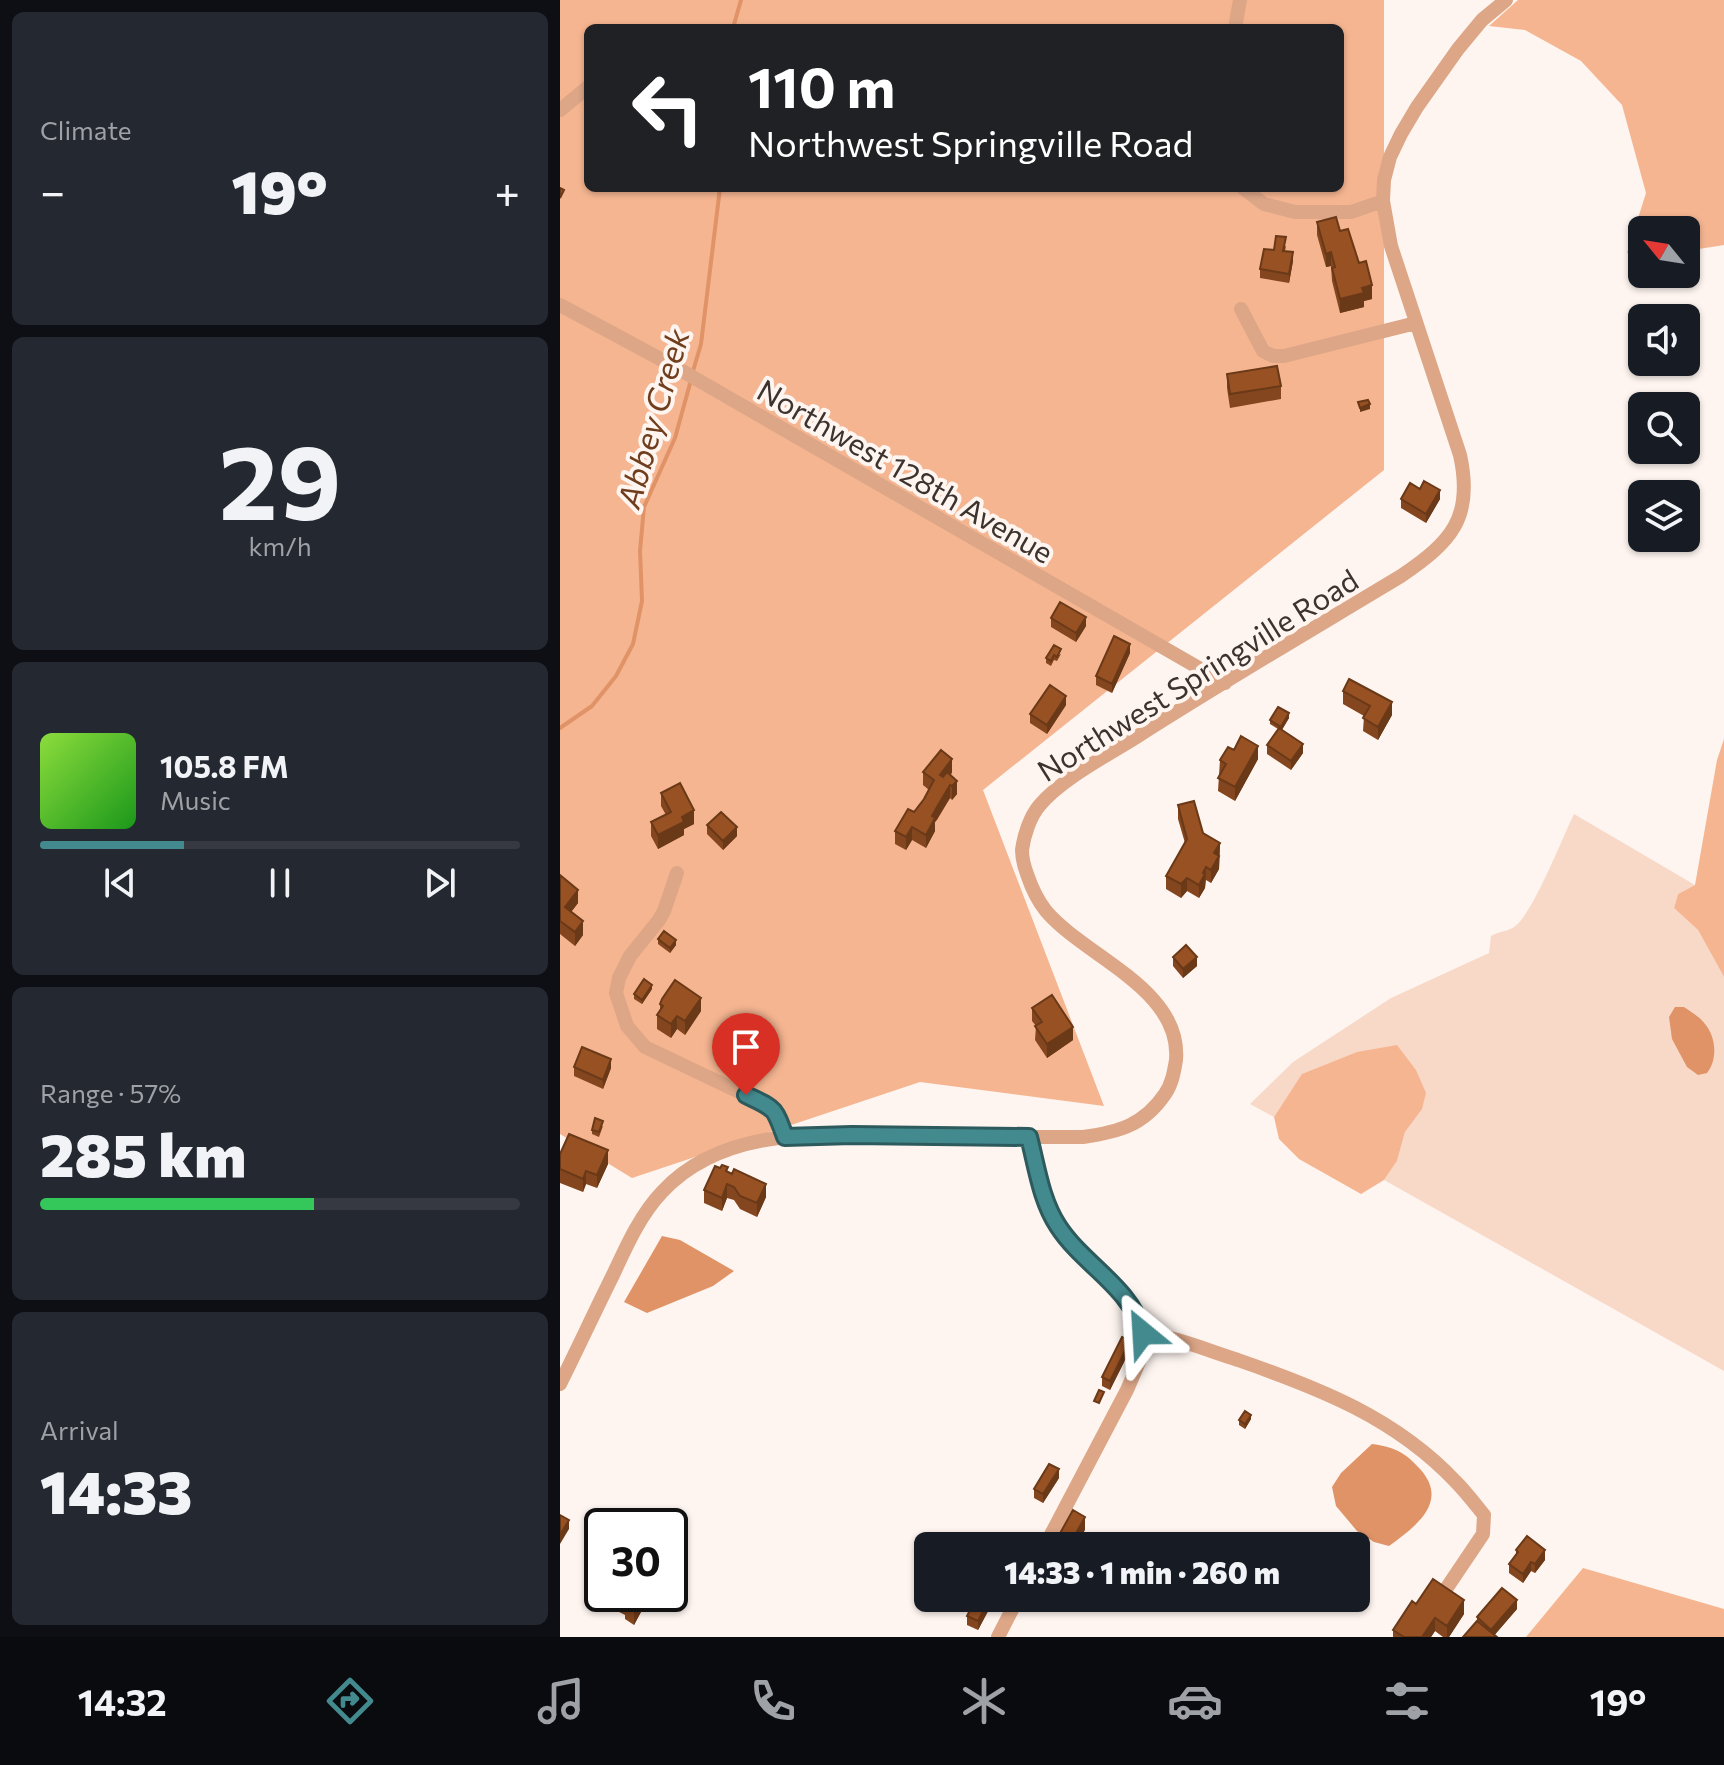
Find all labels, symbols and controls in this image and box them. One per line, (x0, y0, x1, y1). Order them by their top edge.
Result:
text: 110 m (748, 51, 895, 120)
icon: left (616, 56, 720, 160)
text: Climate (40, 114, 132, 145)
text: Northwest Springville Road (748, 120, 1193, 164)
text: 19° (231, 153, 328, 226)
text: − (40, 163, 65, 217)
text: + (494, 163, 520, 217)
north arrow (1628, 216, 1700, 288)
map controls (1628, 216, 1700, 552)
button: sound (1628, 304, 1700, 376)
water label: Abbey Creek (607, 323, 697, 513)
street label: Northwest 128th Avenue (752, 370, 1060, 570)
button: search (1628, 392, 1700, 464)
text: 29 (219, 414, 341, 541)
button: layers (1628, 480, 1700, 552)
text: km/h (248, 530, 312, 561)
street label: Northwest Springville Road (1030, 560, 1364, 788)
text: 105.8 FM (160, 747, 289, 784)
text: Music (160, 784, 231, 815)
icon: previous (98, 861, 142, 905)
icon: pause (258, 861, 302, 905)
icon: next (418, 861, 462, 905)
pin (712, 1013, 780, 1095)
icon: arrive (724, 1025, 768, 1069)
text: Range · 57% (40, 1077, 181, 1108)
text: 285 km (40, 1116, 246, 1189)
position arrow (1101, 1291, 1185, 1375)
text: Arrival (40, 1414, 119, 1445)
text: 14:33 (40, 1453, 192, 1526)
speed limit sign: 30 (584, 1508, 688, 1612)
text: 14:33 · 1 min · 260 m (1004, 1553, 1280, 1590)
icon: directions (322, 1673, 378, 1729)
icon: music (533, 1673, 589, 1729)
icon: phone (745, 1673, 801, 1729)
icon: climate (956, 1673, 1012, 1729)
icon: car (1167, 1673, 1223, 1729)
icon: filters (1379, 1673, 1435, 1729)
text: 14:32 (78, 1679, 167, 1723)
text: 19° (1590, 1679, 1646, 1723)

